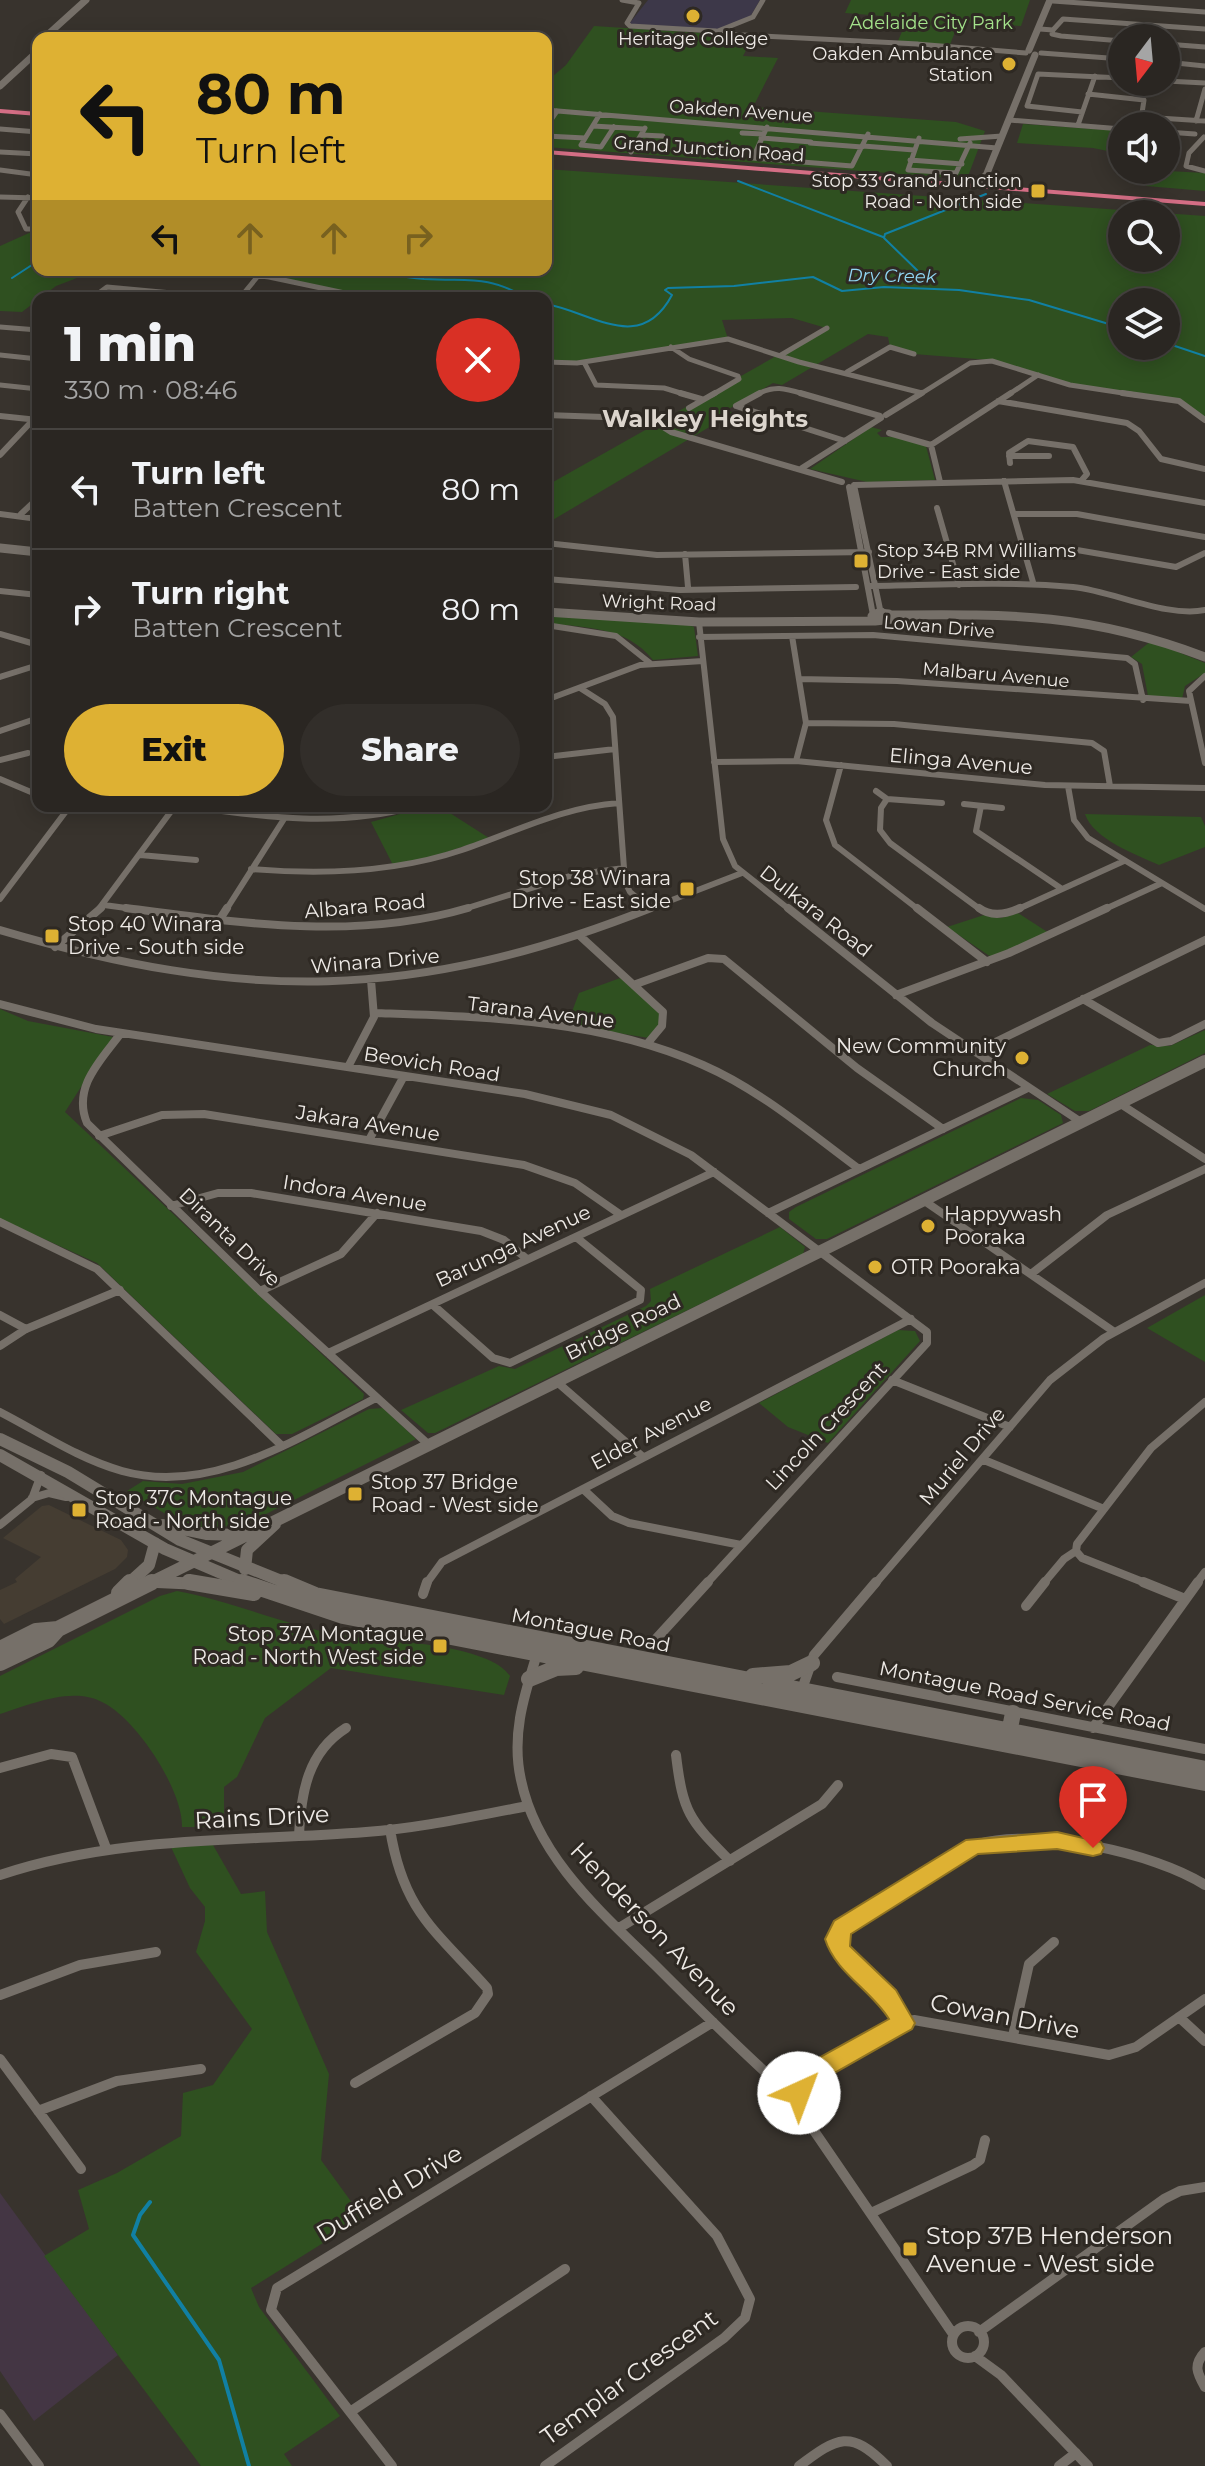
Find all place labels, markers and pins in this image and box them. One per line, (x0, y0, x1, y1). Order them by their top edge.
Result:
marker: Heritage College (684, 7, 702, 25)
place label: Heritage College (618, 28, 768, 50)
place label: Oakden Ambulance Station (812, 43, 993, 86)
marker: Oakden Ambulance Station (1000, 55, 1018, 73)
place label: Stop 33 Grand Junction Road - North side (812, 170, 1022, 213)
marker: Stop 33 Grand Junction Road - North side (1029, 182, 1047, 200)
place label: Stop 34B RM Williams Drive - East side (877, 540, 1076, 583)
marker: Stop 34B RM Williams Drive - East side (852, 552, 870, 570)
place label: Stop 38 Winara Drive - East side (512, 866, 671, 913)
marker: Stop 38 Winara Drive - East side (678, 880, 696, 898)
place label: Stop 40 Winara Drive - South side (68, 912, 244, 959)
marker: Stop 40 Winara Drive - South side (43, 927, 61, 945)
place label: New Community Church (836, 1034, 1006, 1081)
marker: New Community Church (1013, 1049, 1031, 1067)
place label: Happywash Pooraka (944, 1202, 1062, 1249)
marker: Happywash Pooraka (919, 1217, 937, 1235)
place label: OTR Pooraka (891, 1255, 1021, 1279)
marker: OTR Pooraka (866, 1258, 884, 1276)
place label: Stop 37 Bridge Road - West side (371, 1470, 539, 1517)
marker: Stop 37 Bridge Road - West side (346, 1485, 364, 1503)
place label: Stop 37C Montague Road - North side (95, 1486, 292, 1533)
marker: Stop 37C Montague Road - North side (70, 1501, 88, 1519)
place label: Stop 37A Montague Road - North West side (192, 1622, 424, 1669)
marker: Stop 37A Montague Road - North West side (431, 1637, 449, 1655)
pin (1059, 1766, 1127, 1848)
place label: Stop 37B Henderson Avenue - West side (926, 2221, 1173, 2278)
marker: Stop 37B Henderson Avenue - West side (901, 2240, 919, 2258)

